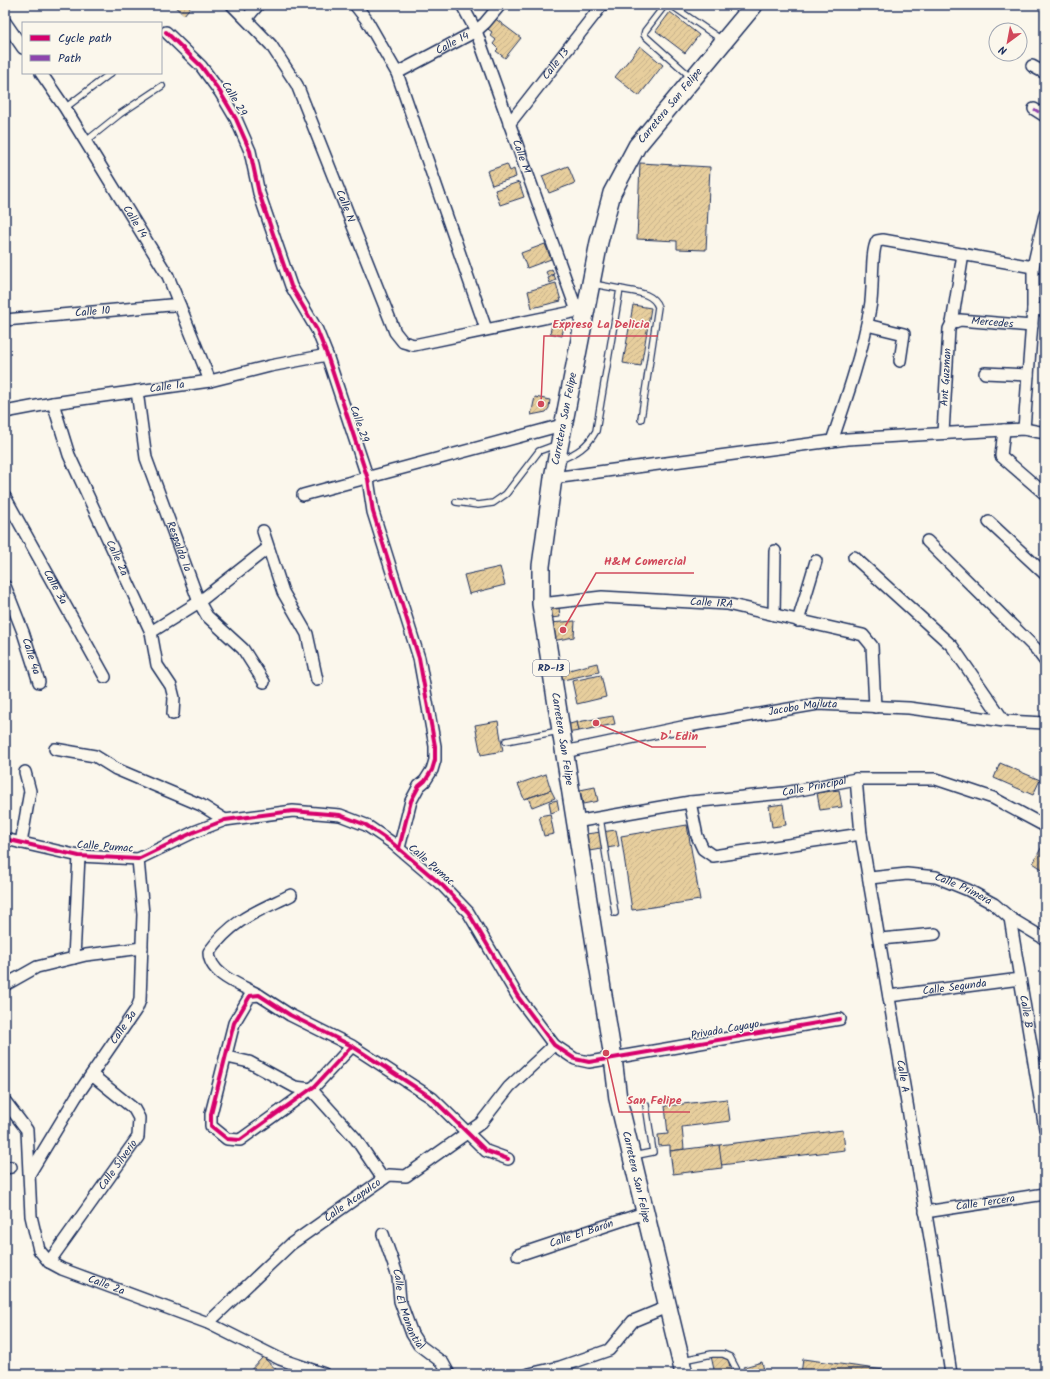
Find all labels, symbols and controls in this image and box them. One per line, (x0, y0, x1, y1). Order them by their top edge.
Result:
legend (22, 22, 162, 74)
north arrow (988, 22, 1028, 62)
street label: Calle 14 (432, 27, 473, 60)
text: Cycle path (58, 29, 112, 48)
text: N (995, 40, 1011, 59)
street label: Calle 13 (538, 44, 574, 84)
text: Path (58, 49, 81, 68)
street label: Carretera San Felipe (633, 64, 707, 148)
street label: Calle 29 (216, 78, 252, 121)
street label: Calle M (507, 137, 536, 176)
street label: Calle N (330, 187, 360, 226)
street label: Calle 14 (118, 202, 152, 242)
street label: Calle 10 (74, 301, 112, 323)
callout: Expreso La Delicia (544, 312, 658, 336)
street label: Mercedes (971, 312, 1014, 333)
text: Expreso La Delicia (552, 315, 650, 334)
street label: Ant Guzman (936, 348, 957, 407)
street label: Carretera San Felipe (547, 371, 582, 467)
street label: Calle 1a (148, 376, 186, 398)
street label: Calle 29 (344, 403, 374, 446)
street label: Respaldo 1a (161, 519, 196, 574)
street label: Calle 2a (101, 537, 133, 579)
callout: H&M Comercial (596, 549, 694, 573)
text: H&M Comercial (604, 552, 687, 571)
street label: Calle 3a (38, 566, 72, 608)
street label: Calle 1RA (689, 593, 735, 614)
street label: Calle 4a (16, 636, 45, 677)
road number: RD-13 (533, 660, 569, 676)
street label: Carretera San Felipe (546, 691, 578, 787)
street label: Jacobo Majluta (767, 695, 838, 721)
callout: D' Edin (652, 723, 706, 747)
text: D' Edin (660, 727, 698, 746)
street label: Calle Principal (780, 772, 848, 802)
street label: Calle Pumac (76, 836, 134, 858)
street label: Calle Pumac (404, 840, 458, 890)
street label: Calle Primera (932, 868, 995, 910)
street label: Calle Segunda (921, 974, 988, 1001)
street label: Calle B (1014, 994, 1037, 1030)
street label: Calle 3a (105, 1007, 142, 1048)
street label: Privada Cayayo (689, 1015, 761, 1045)
street label: Calle A (891, 1058, 914, 1094)
callout: San Felipe (619, 1088, 690, 1112)
text: San Felipe (627, 1091, 682, 1110)
street label: Carretera San Felipe (617, 1129, 655, 1225)
street label: Calle Silverio (94, 1136, 142, 1194)
street label: Calle Acapulco (320, 1174, 385, 1227)
street label: Calle Tercera (954, 1190, 1016, 1216)
street label: Calle El Barón (547, 1215, 616, 1253)
street label: Calle El Manantial (387, 1266, 429, 1355)
street label: Calle 2a (85, 1270, 127, 1300)

